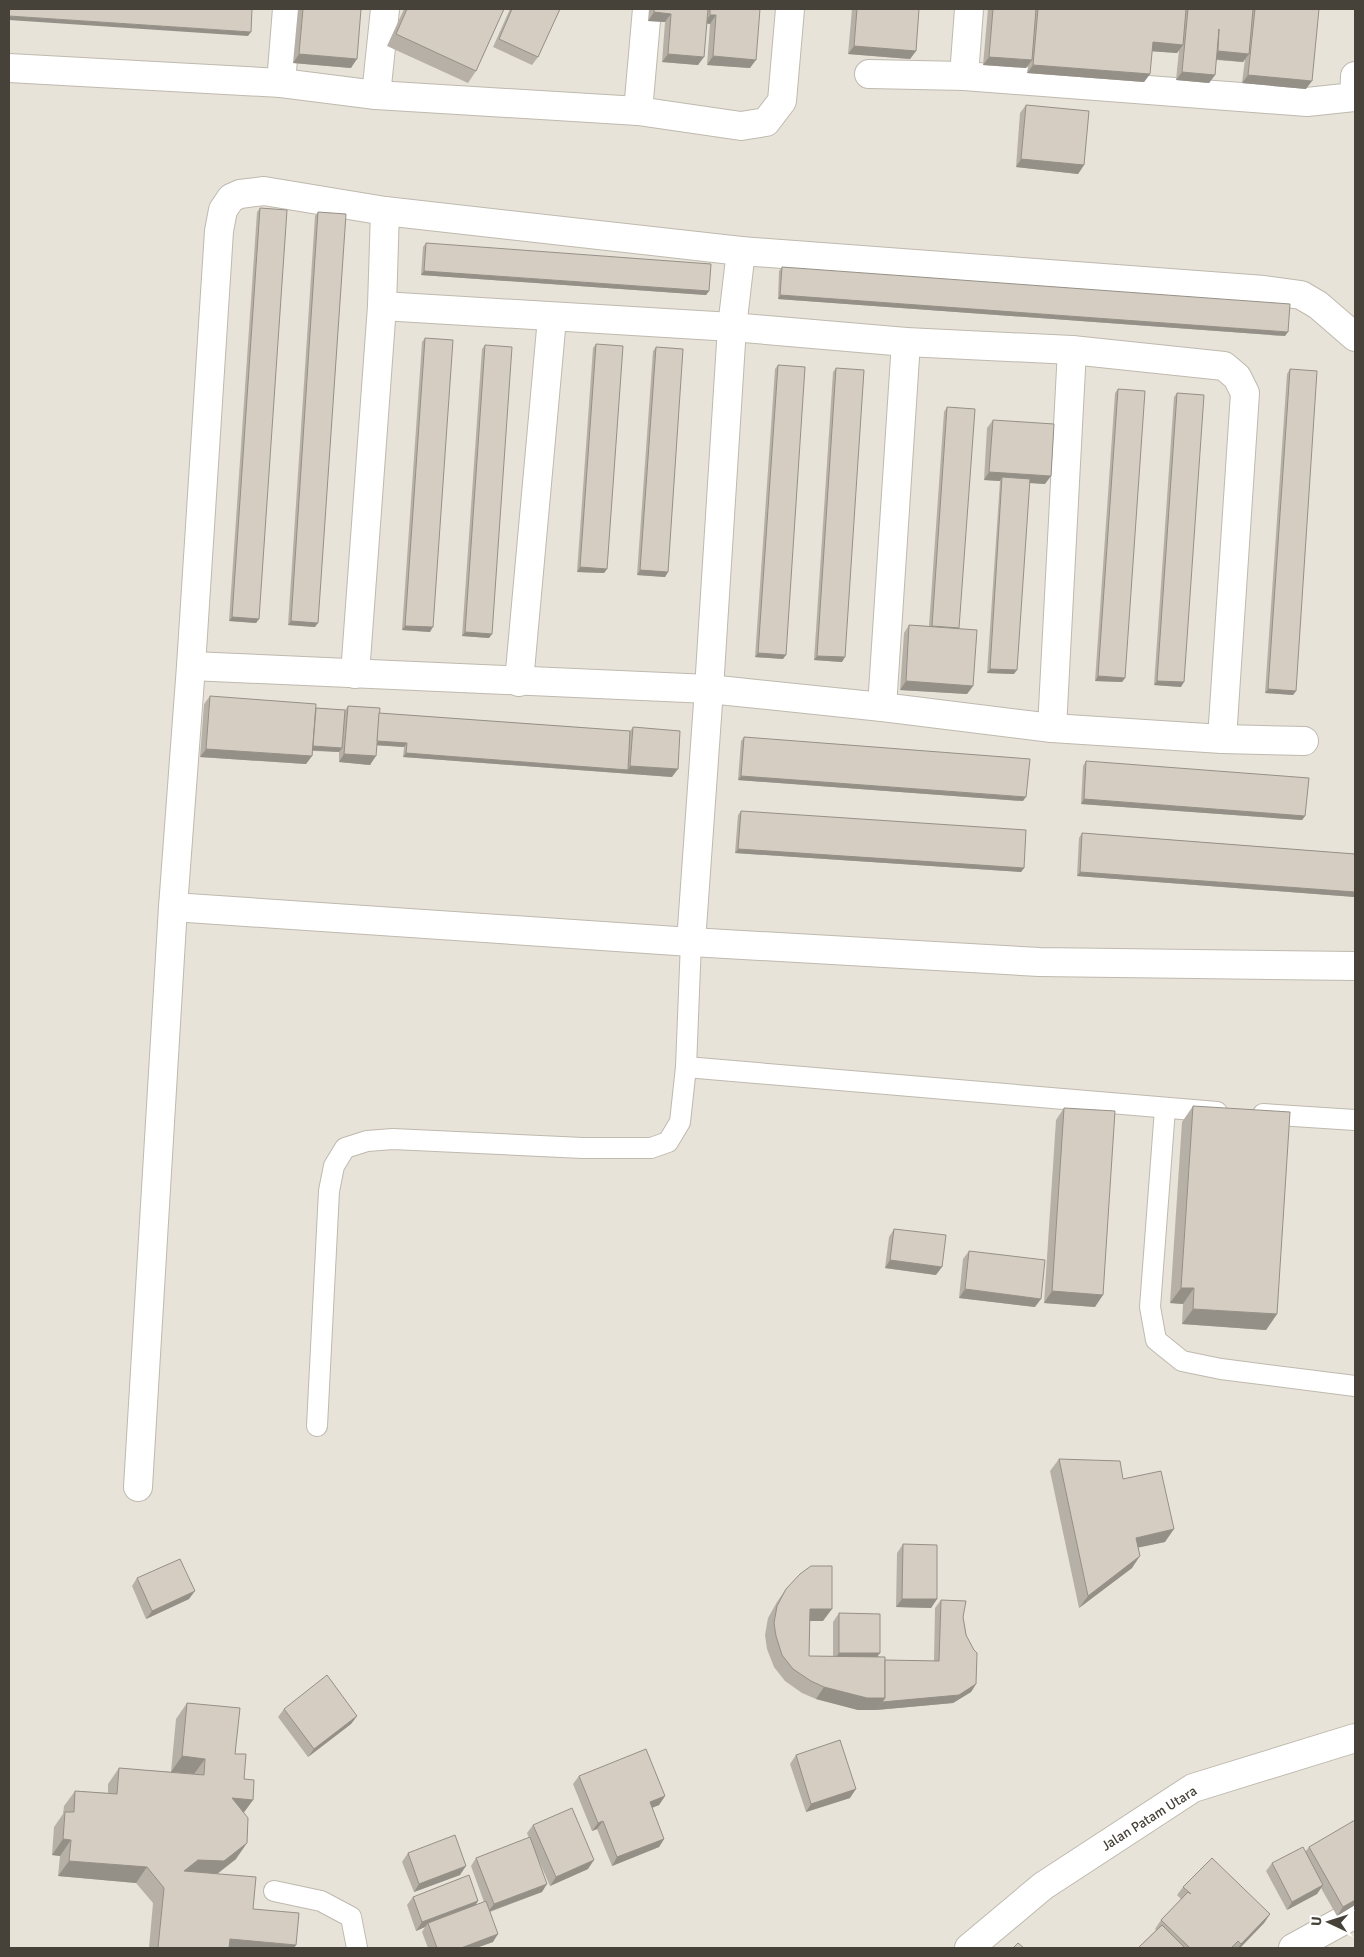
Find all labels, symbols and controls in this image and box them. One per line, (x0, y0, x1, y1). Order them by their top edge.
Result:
street label: Jalan Patam Utara (1098, 1782, 1200, 1855)
north arrow (1304, 1897, 1354, 1947)
text: U (1308, 1916, 1325, 1926)

